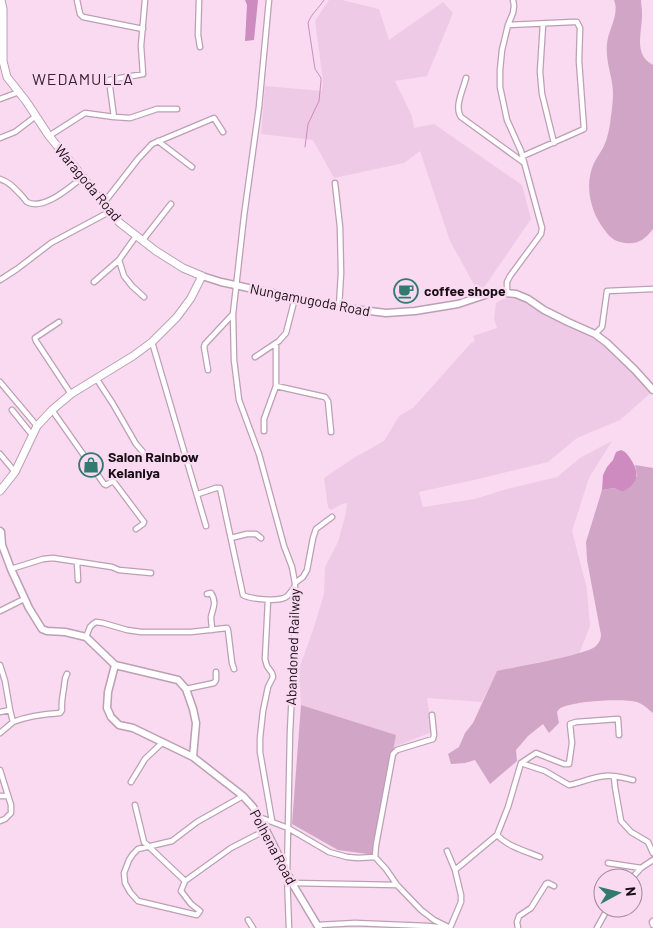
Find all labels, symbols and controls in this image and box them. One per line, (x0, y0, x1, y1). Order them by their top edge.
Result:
district label: WEDAMULLA (32, 69, 134, 88)
street label: Waragoda Road (51, 141, 125, 224)
cafe icon: coffee shope (393, 278, 419, 304)
street label: Nungamugoda Road (249, 280, 372, 319)
place label: coffee shope (424, 282, 506, 299)
place label: Salon Rainbow Kelaniya (108, 448, 199, 481)
shop icon: Salon Rainbow Kelaniya (78, 452, 104, 478)
street label: Abandoned Railway (282, 588, 303, 706)
street label: Polhena Road (247, 806, 300, 887)
north arrow (593, 868, 643, 918)
text: N (622, 886, 640, 897)

